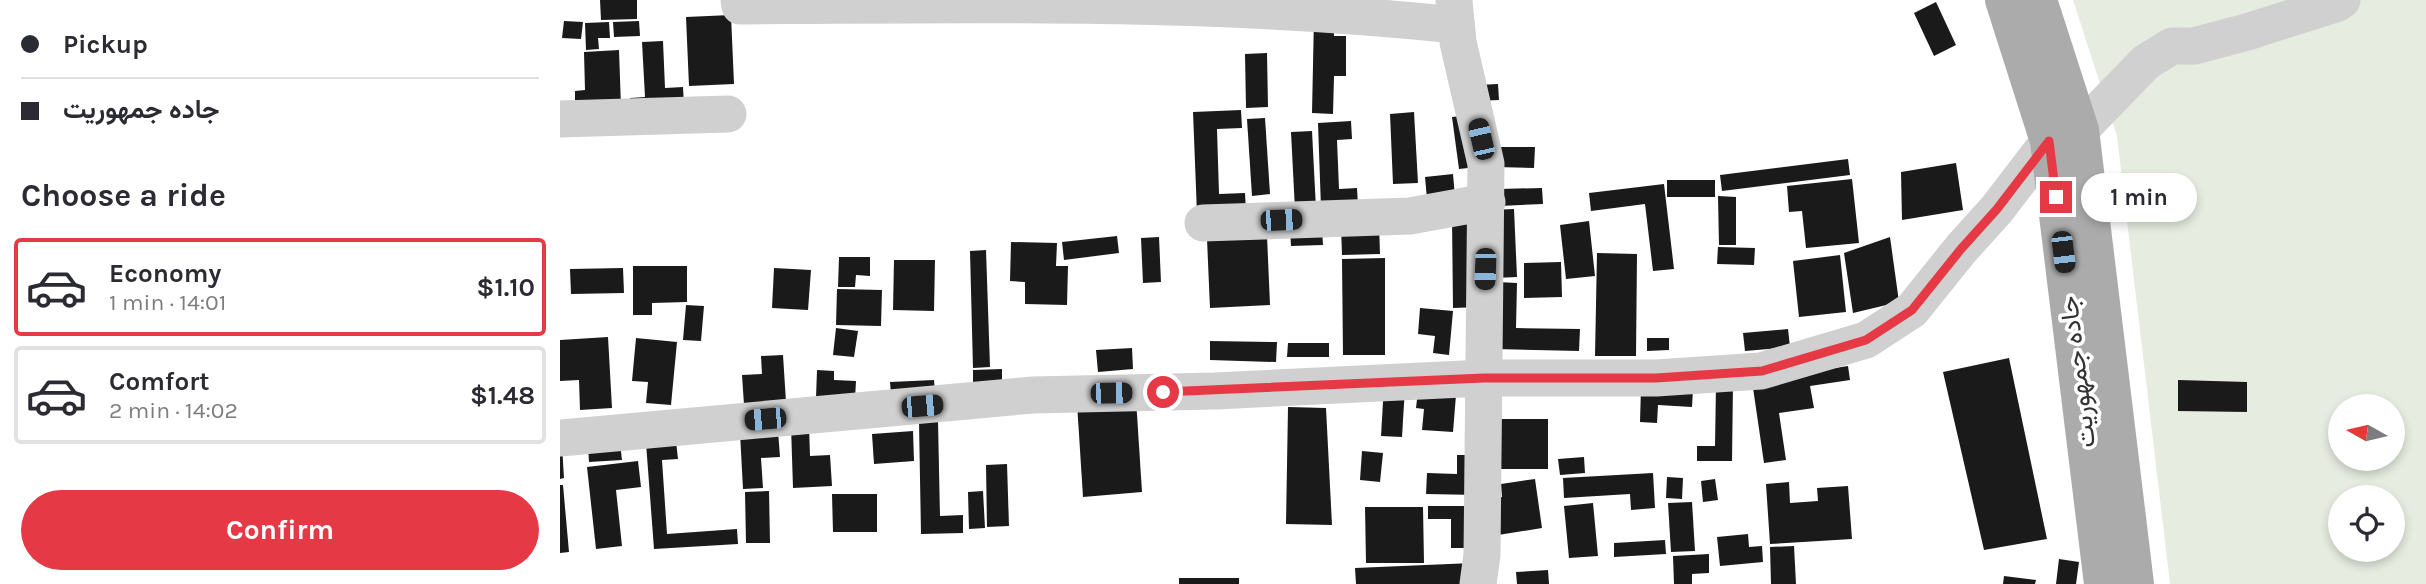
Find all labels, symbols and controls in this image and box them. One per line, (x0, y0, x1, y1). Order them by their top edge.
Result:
text: Pickup (63, 29, 148, 60)
text: جاده جمهوریت (63, 94, 219, 125)
car (1467, 116, 1496, 162)
callout: 1 min (2080, 172, 2196, 222)
text: Choose a ride (21, 177, 226, 214)
route end (2040, 181, 2072, 213)
text: 1 min (2110, 184, 2168, 211)
car (1260, 209, 1303, 231)
car (2051, 230, 2076, 274)
car (1474, 248, 1497, 290)
icon: car (25, 256, 88, 319)
text: Economy (109, 258, 221, 289)
text: $1.10 (477, 272, 535, 303)
text: 1 min · 14:01 (109, 289, 226, 316)
street label: جاده جمهوریت (2053, 294, 2102, 450)
icon: car (25, 364, 88, 427)
text: Comfort (109, 366, 210, 397)
route start (1147, 376, 1179, 408)
text: $1.48 (470, 380, 535, 411)
car (1090, 382, 1133, 404)
car (901, 394, 944, 418)
north arrow (2328, 394, 2404, 471)
map controls (2328, 394, 2405, 562)
text: 2 min · 14:02 (109, 397, 238, 424)
car (744, 407, 787, 431)
button: locate (2328, 485, 2405, 562)
button: Confirm (21, 490, 539, 570)

